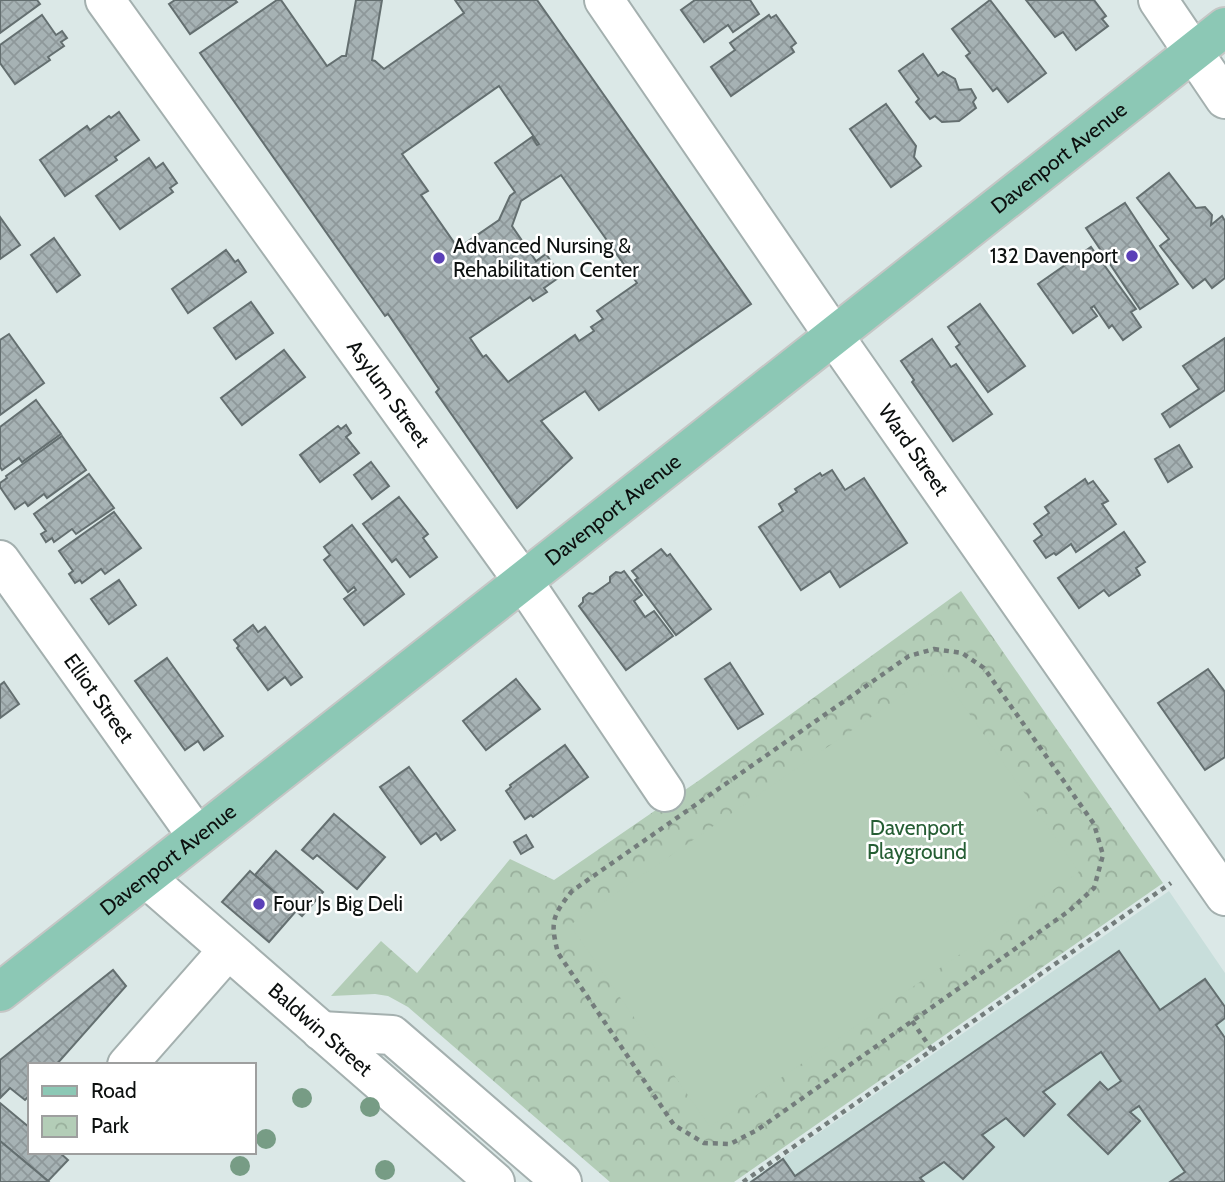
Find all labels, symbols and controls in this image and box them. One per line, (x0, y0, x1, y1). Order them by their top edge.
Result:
street label: Davenport Avenue (986, 96, 1132, 219)
place label: Advanced Nursing & Rehabilitation Center (453, 233, 639, 282)
place label: 132 Davenport (990, 243, 1118, 268)
marker: 132 Davenport (1124, 248, 1140, 264)
marker: Advanced Nursing & Rehabilitation Center (431, 250, 447, 266)
street label: Asylum Street (342, 335, 435, 452)
street label: Ward Street (873, 399, 954, 500)
street label: Davenport Avenue (540, 448, 686, 571)
street label: Elliot Street (59, 649, 139, 747)
street label: Davenport Avenue (95, 798, 241, 920)
park label: Davenport Playground (867, 815, 967, 864)
place label: Four Js Big Deli (273, 891, 403, 916)
marker: Four Js Big Deli (251, 896, 267, 912)
street label: Baldwin Street (264, 977, 377, 1081)
legend (28, 1063, 256, 1154)
text: Road (91, 1078, 137, 1103)
text: Park (91, 1113, 129, 1138)

